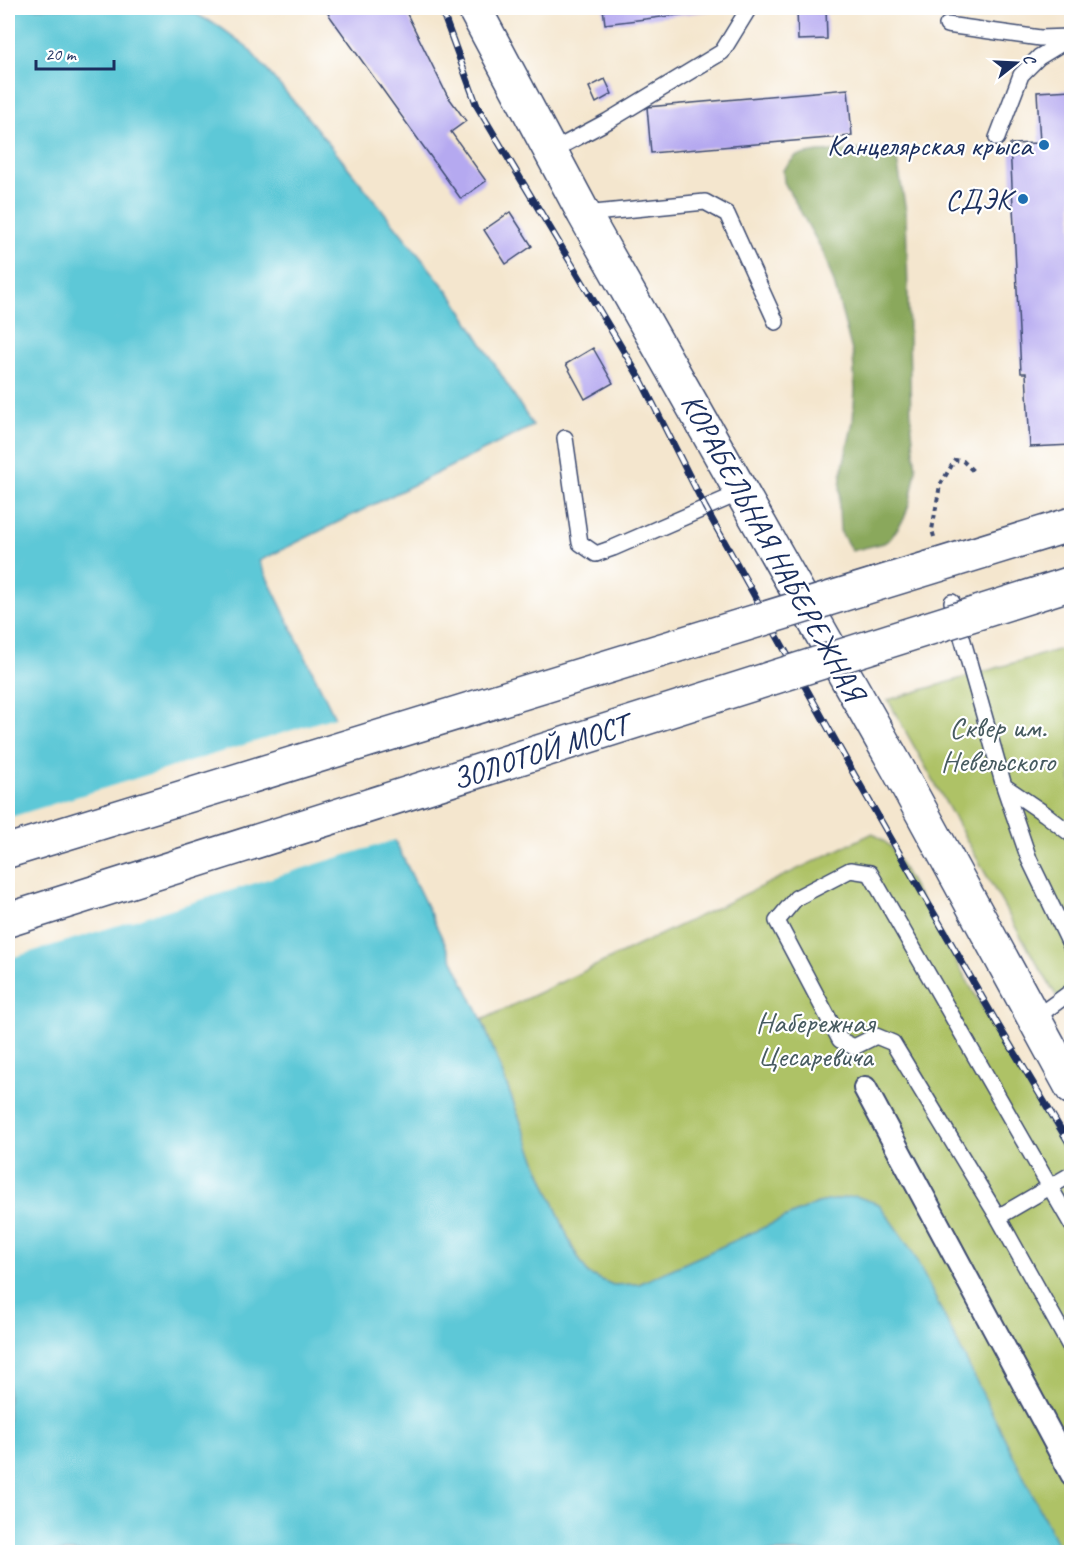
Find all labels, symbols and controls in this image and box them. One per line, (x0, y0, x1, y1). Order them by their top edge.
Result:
scale bar (36, 33, 114, 71)
north arrow (986, 33, 1046, 93)
text: 20 m (45, 43, 78, 65)
text: С (1019, 52, 1041, 68)
place label: Канцелярская крыса (827, 126, 1034, 164)
marker: Канцелярская крыса (1037, 138, 1051, 152)
place label: СДЭК (945, 180, 1017, 218)
marker: СДЭК (1016, 192, 1030, 206)
street label: КОРАБЕЛЬНАЯ НАБЕРЕЖНАЯ (673, 387, 875, 711)
street label: ЗОЛОТОЙ МОСТ (447, 703, 640, 798)
park label: Сквер им. Невельского (941, 708, 1057, 780)
park label: Набережная Цесаревича (756, 1003, 877, 1075)

